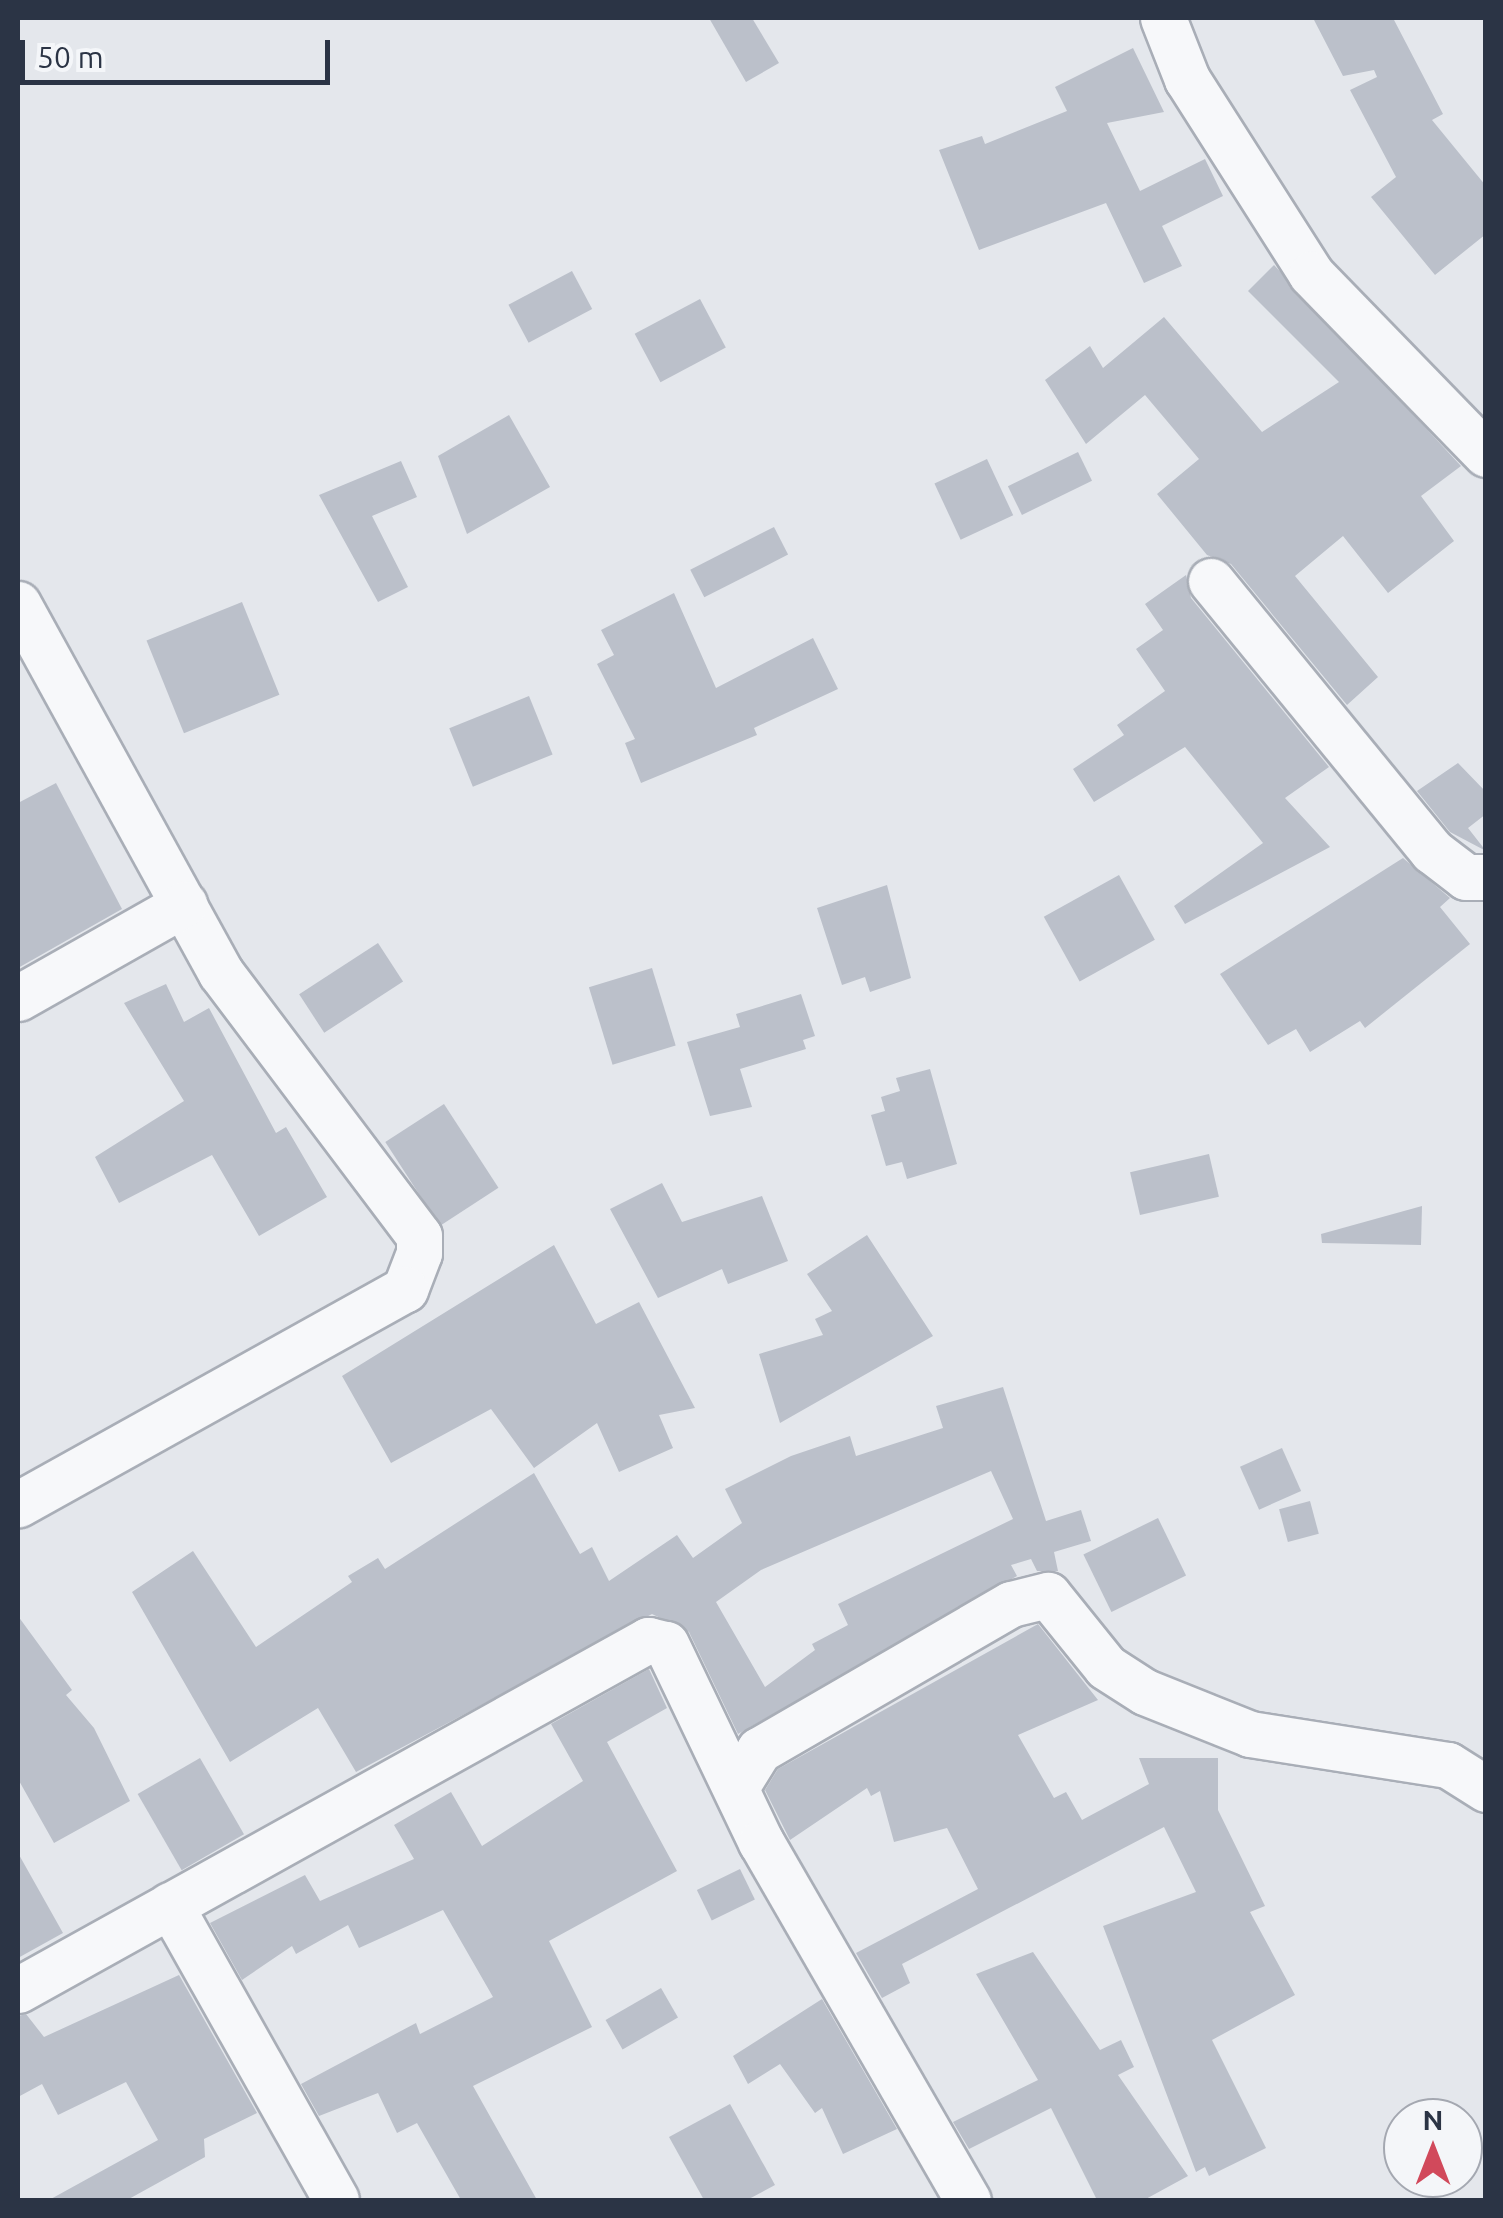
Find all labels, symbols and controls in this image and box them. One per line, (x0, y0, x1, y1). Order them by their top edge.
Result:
scale bar (25, 20, 335, 82)
text: 50 m (37, 40, 104, 74)
north arrow (1383, 2098, 1483, 2198)
text: N (1423, 2104, 1443, 2135)

